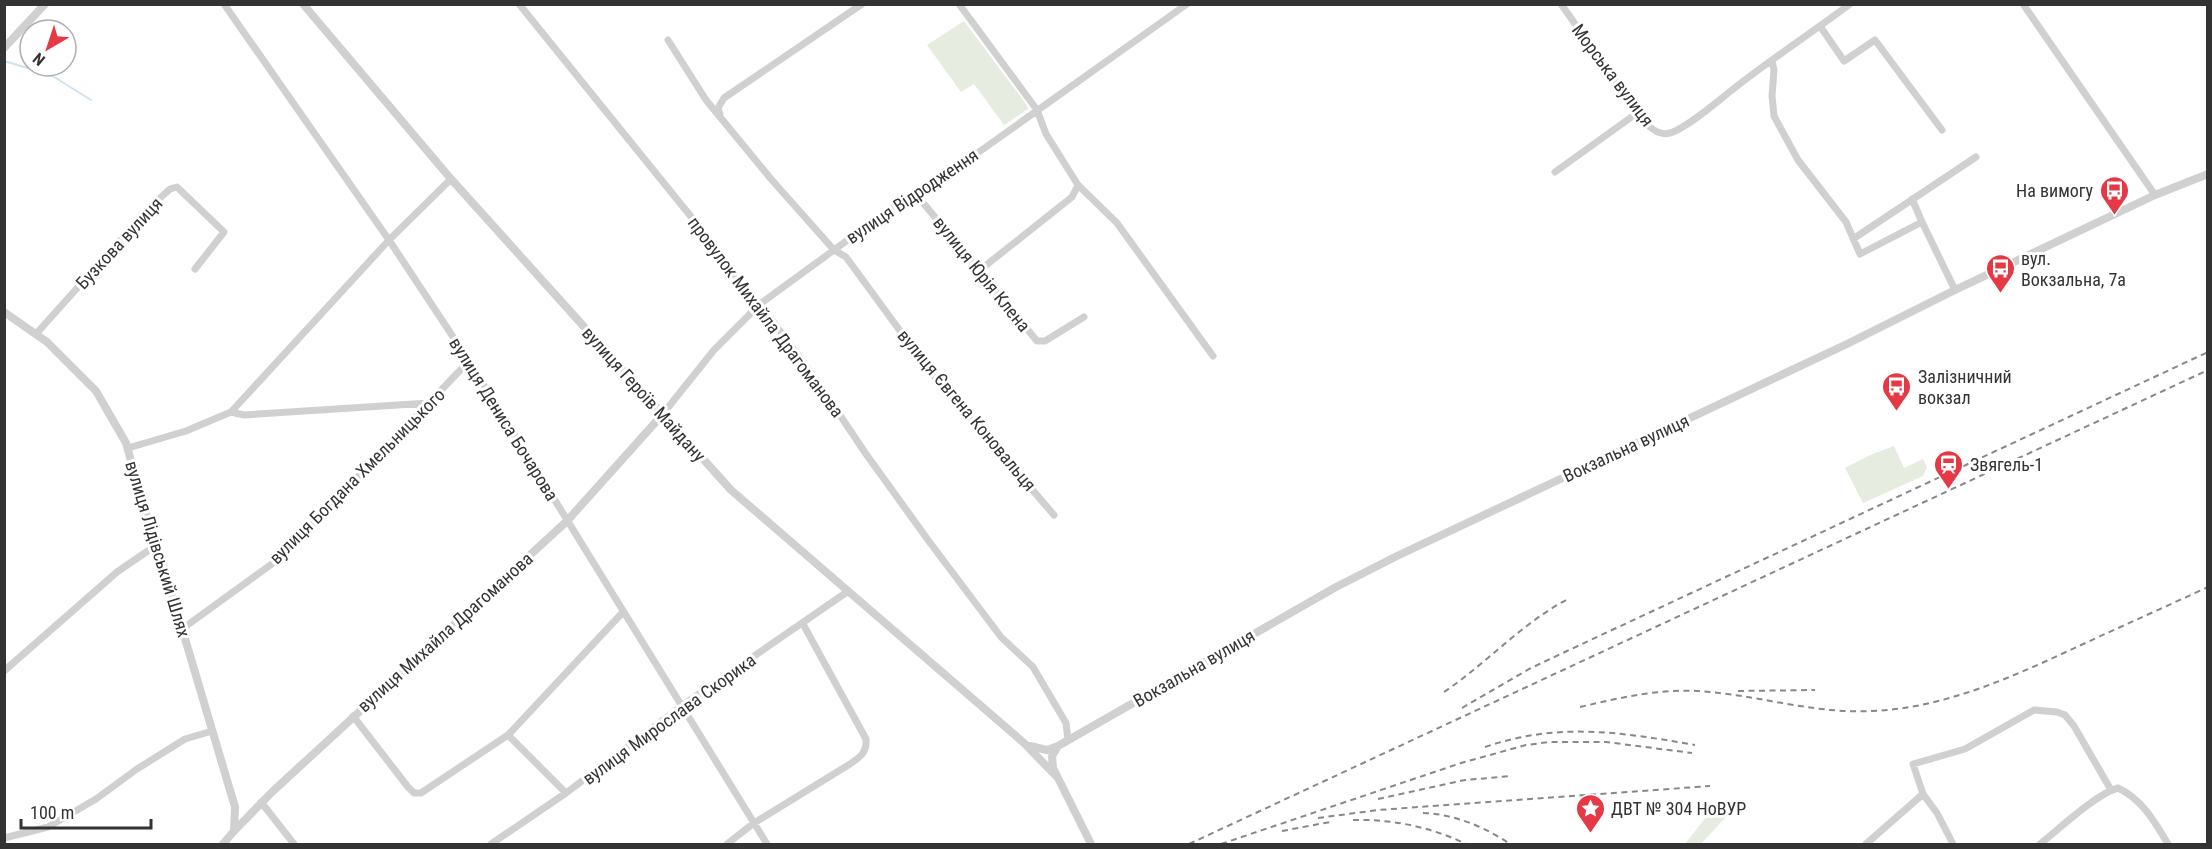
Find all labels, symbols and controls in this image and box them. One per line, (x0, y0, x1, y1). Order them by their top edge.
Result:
north arrow (18, 18, 78, 78)
street label: Морська вулиця (1568, 20, 1658, 130)
text: N (29, 49, 49, 70)
street label: вулиця Відродження (842, 144, 982, 248)
bus stop icon: На вимогу (2098, 174, 2130, 216)
place label: На вимогу (2016, 180, 2093, 201)
street label: Бузкова вулиця (71, 193, 167, 293)
street label: вулиця Юрія Клена (929, 212, 1035, 336)
street label: провулок Михайла Драгоманова (684, 213, 848, 421)
place label: вул. Вокзальна, 7а (2021, 248, 2126, 290)
bus stop icon: вул. Вокзальна, 7а (1984, 252, 2016, 294)
street label: вулиця Героїв Майдану (578, 322, 710, 466)
street label: вулиця Євгена Коновальця (893, 325, 1041, 495)
street label: вулиця Дениса Бочарова (445, 334, 563, 504)
place label: Залізничний вокзал (1918, 366, 2012, 408)
bus stop icon: Залізничний вокзал (1881, 370, 1913, 412)
street label: вулиця Богдана Хмельницького (265, 384, 449, 568)
street label: Вокзальна вулиця (1560, 410, 1692, 486)
station icon: Звягель-1 (1933, 448, 1965, 490)
place label: Звягель-1 (1970, 454, 2043, 475)
street label: вулиця Лідівський Шлях (121, 458, 195, 640)
street label: вулиця Михайла Драгоманова (353, 548, 537, 716)
street label: Вокзальна вулиця (1130, 625, 1258, 711)
street label: вулиця Мирослава Скорика (579, 649, 759, 789)
scale bar (21, 792, 152, 830)
place icon: ДВТ № 304 НоВУР (1574, 792, 1606, 834)
place label: ДВТ № 304 НоВУР (1611, 798, 1746, 819)
text: 100 m (30, 802, 74, 823)

